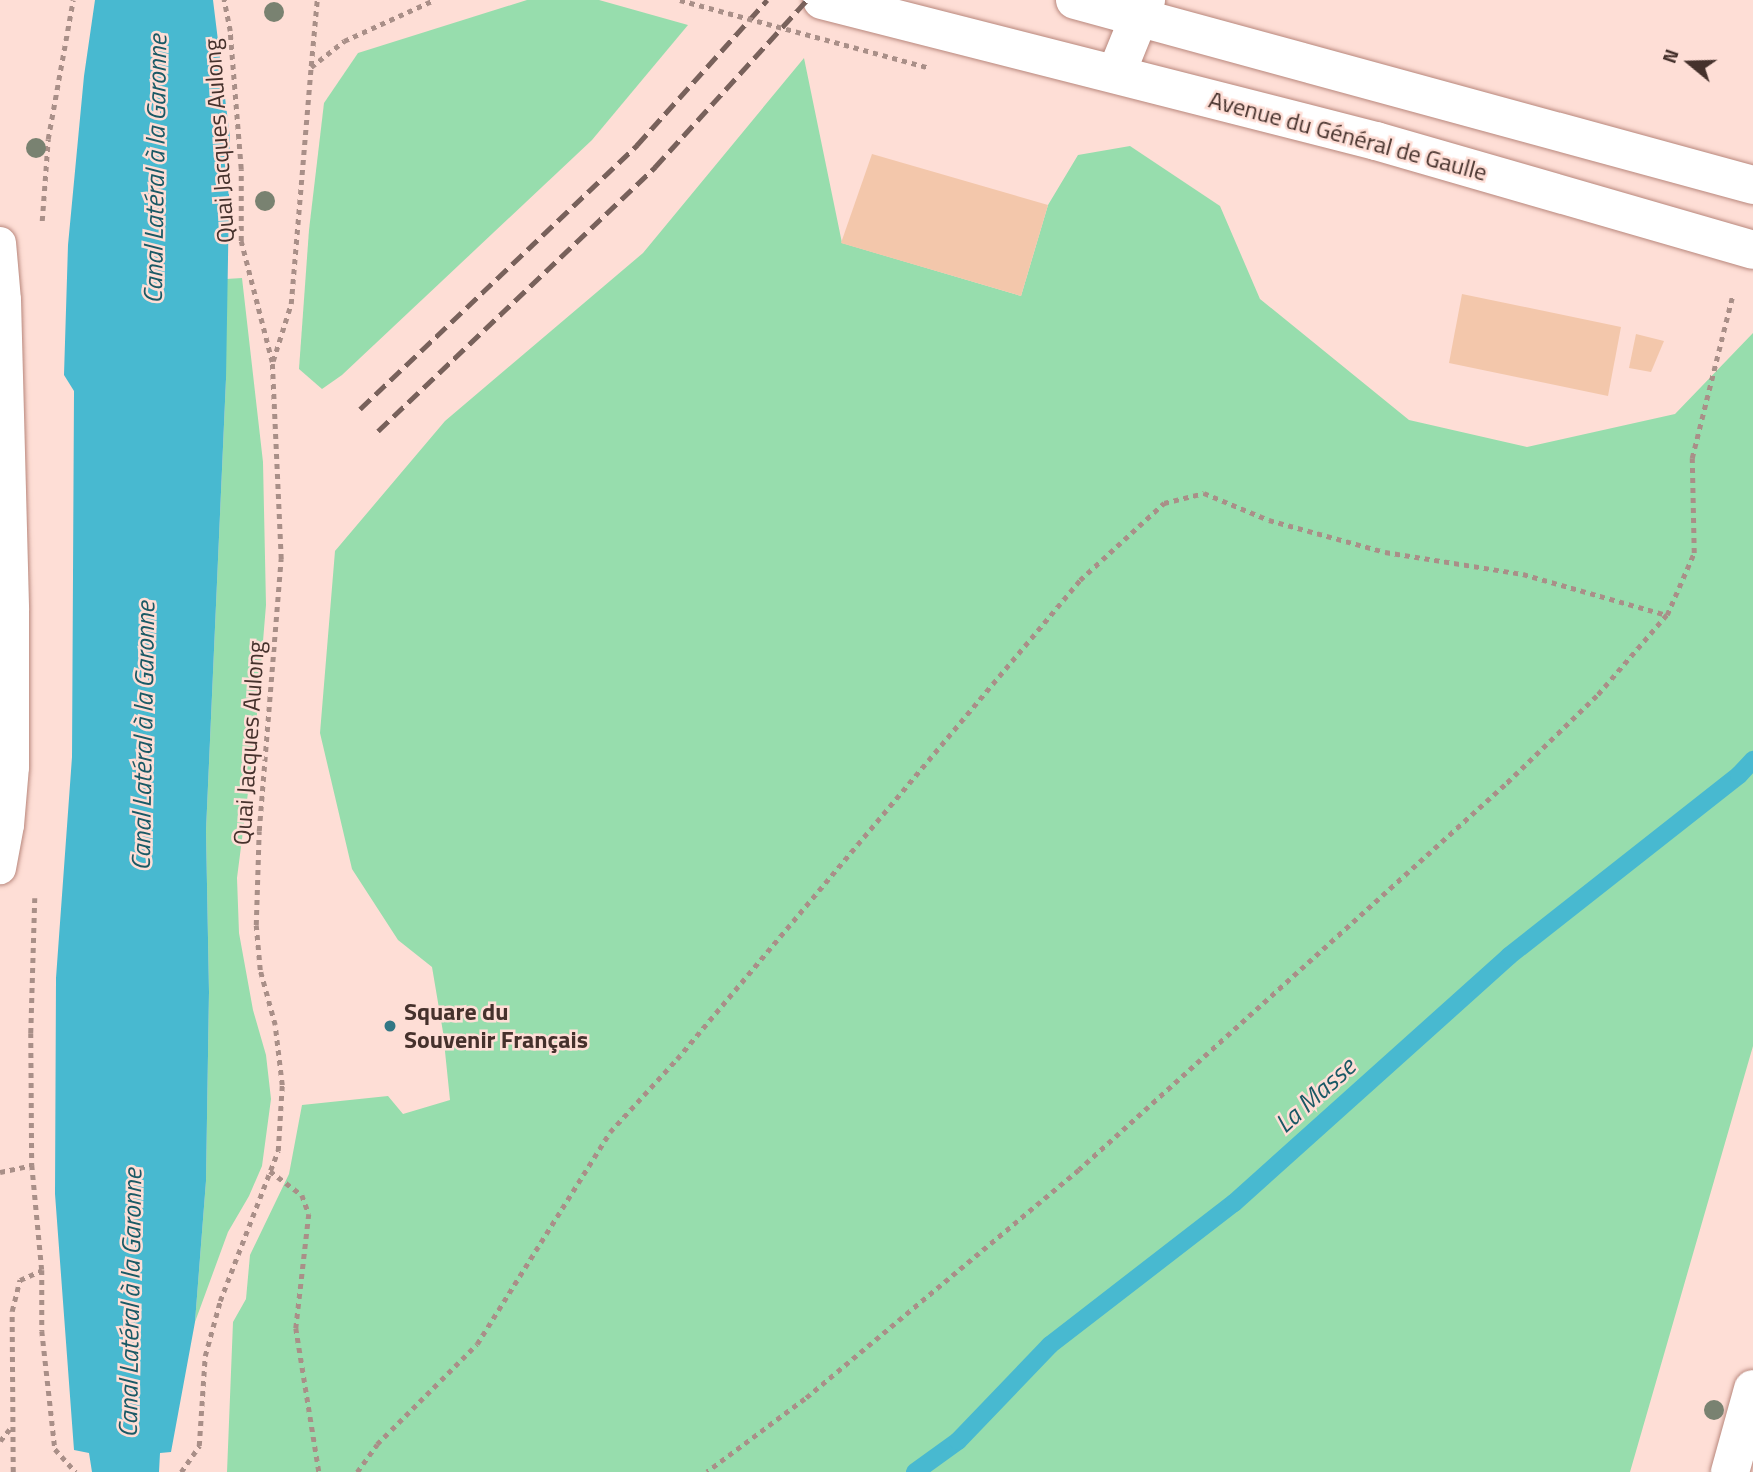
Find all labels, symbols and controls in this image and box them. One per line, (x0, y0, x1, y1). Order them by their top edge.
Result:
north arrow (1655, 28, 1725, 98)
water label: Canal Latéral à la Garonne (137, 34, 173, 304)
street label: Quai Jacques Aulong (197, 38, 241, 244)
text: N (1654, 45, 1686, 67)
street label: Avenue du Général de Gaulle (1206, 85, 1490, 187)
water label: Canal Latéral à la Garonne (125, 601, 161, 871)
street label: Quai Jacques Aulong (227, 640, 271, 846)
place label: Square du Souvenir Français (404, 998, 588, 1054)
marker: Square du Souvenir Français (382, 1018, 398, 1034)
water label: La Masse (1268, 1051, 1362, 1139)
water label: Canal Latéral à la Garonne (112, 1168, 148, 1438)

